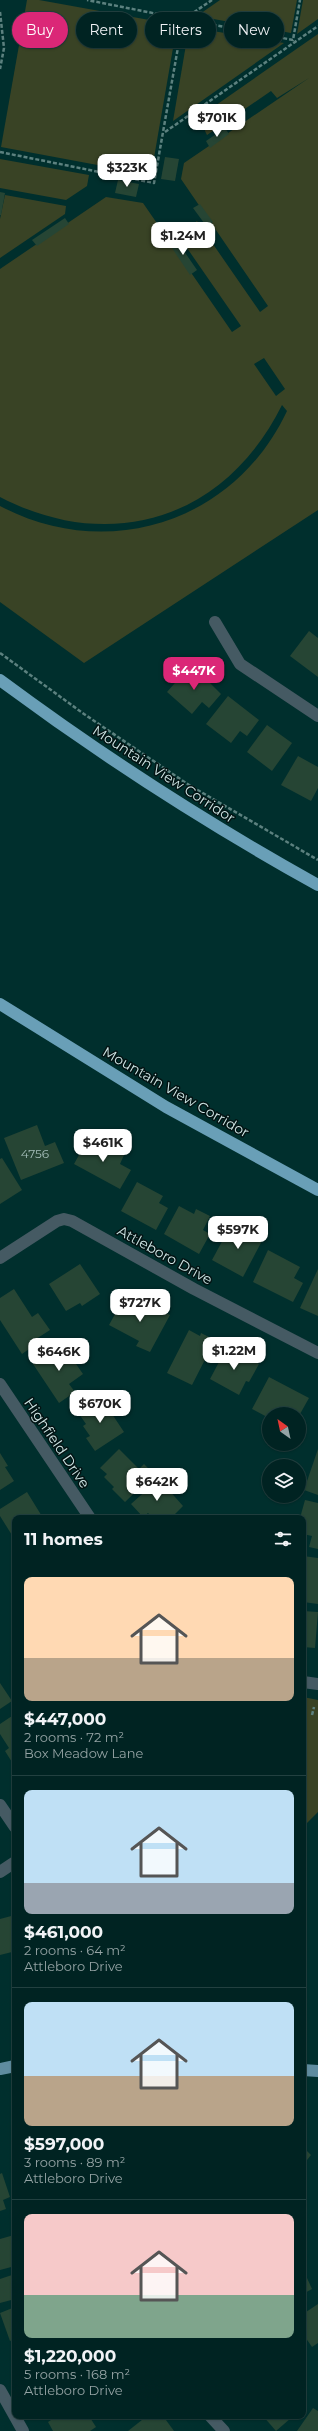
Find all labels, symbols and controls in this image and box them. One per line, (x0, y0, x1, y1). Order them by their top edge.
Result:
chip: Buy (12, 12, 68, 48)
chip: Rent (76, 12, 137, 48)
chip: Filters (145, 12, 216, 48)
chip: New (224, 12, 284, 48)
pin: $701K (189, 104, 245, 138)
text: $701K (197, 109, 237, 125)
pin: $323K (99, 154, 155, 188)
text: $323K (107, 159, 147, 175)
pin: $1.24M (150, 222, 216, 256)
text: $1.24M (160, 227, 206, 243)
pin: $447K (166, 657, 222, 691)
text: $447K (172, 662, 216, 678)
street label: Mountain View Corridor (89, 721, 239, 827)
street label: Mountain View Corridor (100, 1043, 253, 1142)
pin: $461K (75, 1129, 131, 1163)
text: $461K (83, 1134, 123, 1150)
house number: 4756 (21, 1146, 49, 1161)
pin: $597K (210, 1216, 266, 1250)
street label: Attleboro Drive (114, 1221, 216, 1289)
text: $597K (217, 1221, 259, 1237)
pin: $727K (112, 1289, 168, 1323)
text: $727K (119, 1294, 161, 1310)
pin: $1.22M (201, 1337, 267, 1371)
pin: $646K (31, 1338, 87, 1372)
text: $1.22M (212, 1342, 256, 1358)
text: $646K (37, 1343, 81, 1359)
pin: $670K (72, 1390, 128, 1424)
street label: Highfield Drive (20, 1395, 94, 1491)
text: $670K (79, 1395, 121, 1411)
north arrow (262, 1407, 306, 1451)
map controls (262, 1407, 306, 1503)
button: layers (262, 1459, 306, 1503)
pin: $642K (129, 1468, 185, 1502)
text: $642K (136, 1473, 178, 1489)
icon: filters (272, 1528, 294, 1550)
text: 11 homes (24, 1529, 103, 1549)
icon: home (123, 1603, 195, 1675)
text: $447,000 (24, 1709, 106, 1729)
text: 2 rooms · 72 m² (24, 1729, 124, 1745)
text: Box Meadow Lane (24, 1745, 143, 1761)
icon: home (123, 1816, 195, 1888)
text: $461,000 (24, 1922, 103, 1942)
text: 2 rooms · 64 m² (24, 1942, 126, 1958)
text: Attleboro Drive (24, 1958, 123, 1974)
icon: home (123, 2028, 195, 2100)
text: $597,000 (24, 2134, 104, 2154)
text: 3 rooms · 89 m² (24, 2154, 125, 2170)
text: Attleboro Drive (24, 2170, 123, 2186)
icon: home (123, 2240, 195, 2312)
text: $1,220,000 (24, 2346, 116, 2366)
text: 5 rooms · 168 m² (24, 2366, 130, 2382)
text: Attleboro Drive (24, 2382, 123, 2398)

